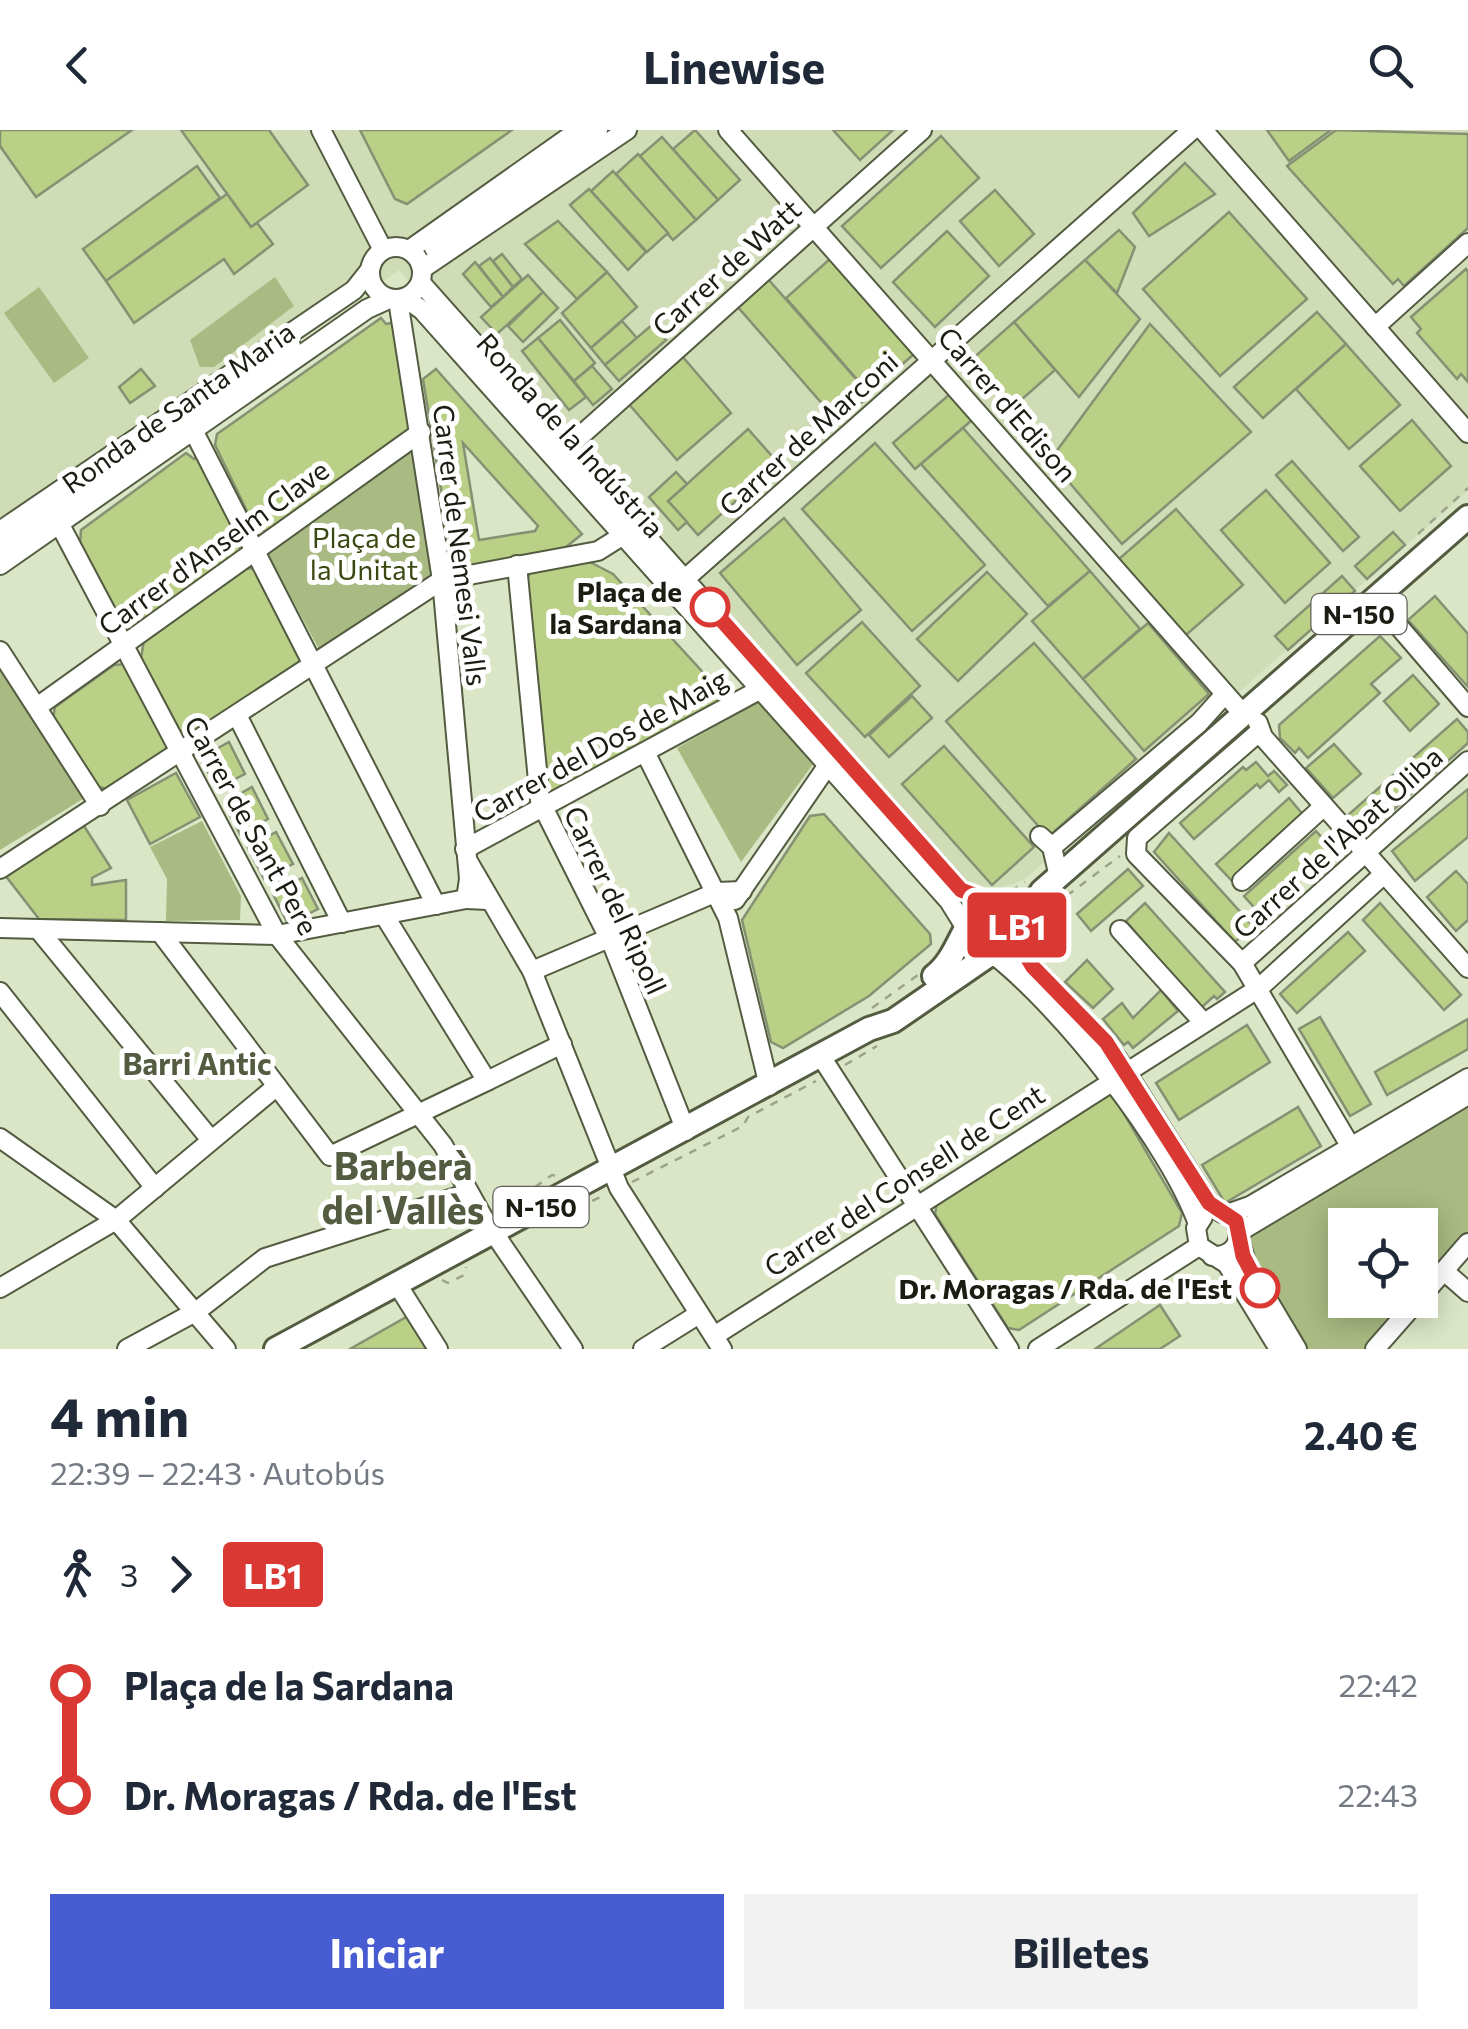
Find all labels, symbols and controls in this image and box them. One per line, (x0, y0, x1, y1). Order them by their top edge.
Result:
icon: back (50, 38, 105, 93)
text: Linewise (643, 38, 825, 93)
icon: search (1363, 38, 1418, 93)
street label: Carrer de Watt (645, 191, 807, 343)
street label: Ronda de Santa Maria (55, 314, 301, 500)
street label: Carrer d'Edison (931, 320, 1085, 488)
street label: Ronda de la Indústria (470, 326, 672, 544)
street label: Carrer de Marconi (712, 344, 904, 522)
street label: Carrer de Nemesi Valls (427, 402, 495, 688)
street label: Carrer d'Anselm Clave (91, 452, 335, 642)
park label: Plaça de la Unitat (310, 520, 418, 586)
place label: Plaça de la Sardana (549, 574, 682, 640)
marker: Plaça de la Sardana (691, 588, 729, 626)
road number: N-150 (1312, 594, 1406, 634)
street label: Carrer del Dos de Maig (467, 661, 733, 829)
street label: Carrer de Sant Pere (178, 710, 326, 940)
street label: Carrer de l'Abat Oliba (1225, 739, 1449, 945)
street label: Carrer del Ripoll (558, 800, 674, 1000)
line badge: LB1 (960, 892, 1074, 958)
text: LB1 (987, 904, 1047, 947)
district label: Barri Antic (123, 1044, 271, 1081)
street label: Carrer del Consell de Cent (758, 1077, 1050, 1283)
district label: Barberà del Vallès (321, 1141, 485, 1232)
road number: N-150 (494, 1187, 588, 1227)
map controls (1328, 1208, 1438, 1318)
button: locate (1328, 1208, 1438, 1318)
marker: Dr. Moragas / Rda. de l'Est (1241, 1269, 1279, 1307)
place label: Dr. Moragas / Rda. de l'Est (899, 1271, 1232, 1305)
text: 4 min (50, 1381, 189, 1448)
text: 2.40 € (1304, 1411, 1418, 1458)
text: 22:39 – 22:43 · Autobús (50, 1452, 385, 1492)
icon: walk (50, 1547, 105, 1602)
icon: forward (153, 1547, 208, 1602)
text: LB1 (243, 1553, 303, 1596)
text: 3 (120, 1554, 138, 1594)
text: Plaça de la Sardana (124, 1661, 454, 1708)
text: 22:42 (1338, 1664, 1418, 1704)
text: Dr. Moragas / Rda. de l'Est (124, 1771, 576, 1818)
text: 22:43 (1338, 1774, 1418, 1814)
button: Iniciar (50, 1894, 724, 2009)
button: Billetes (744, 1894, 1418, 2009)

